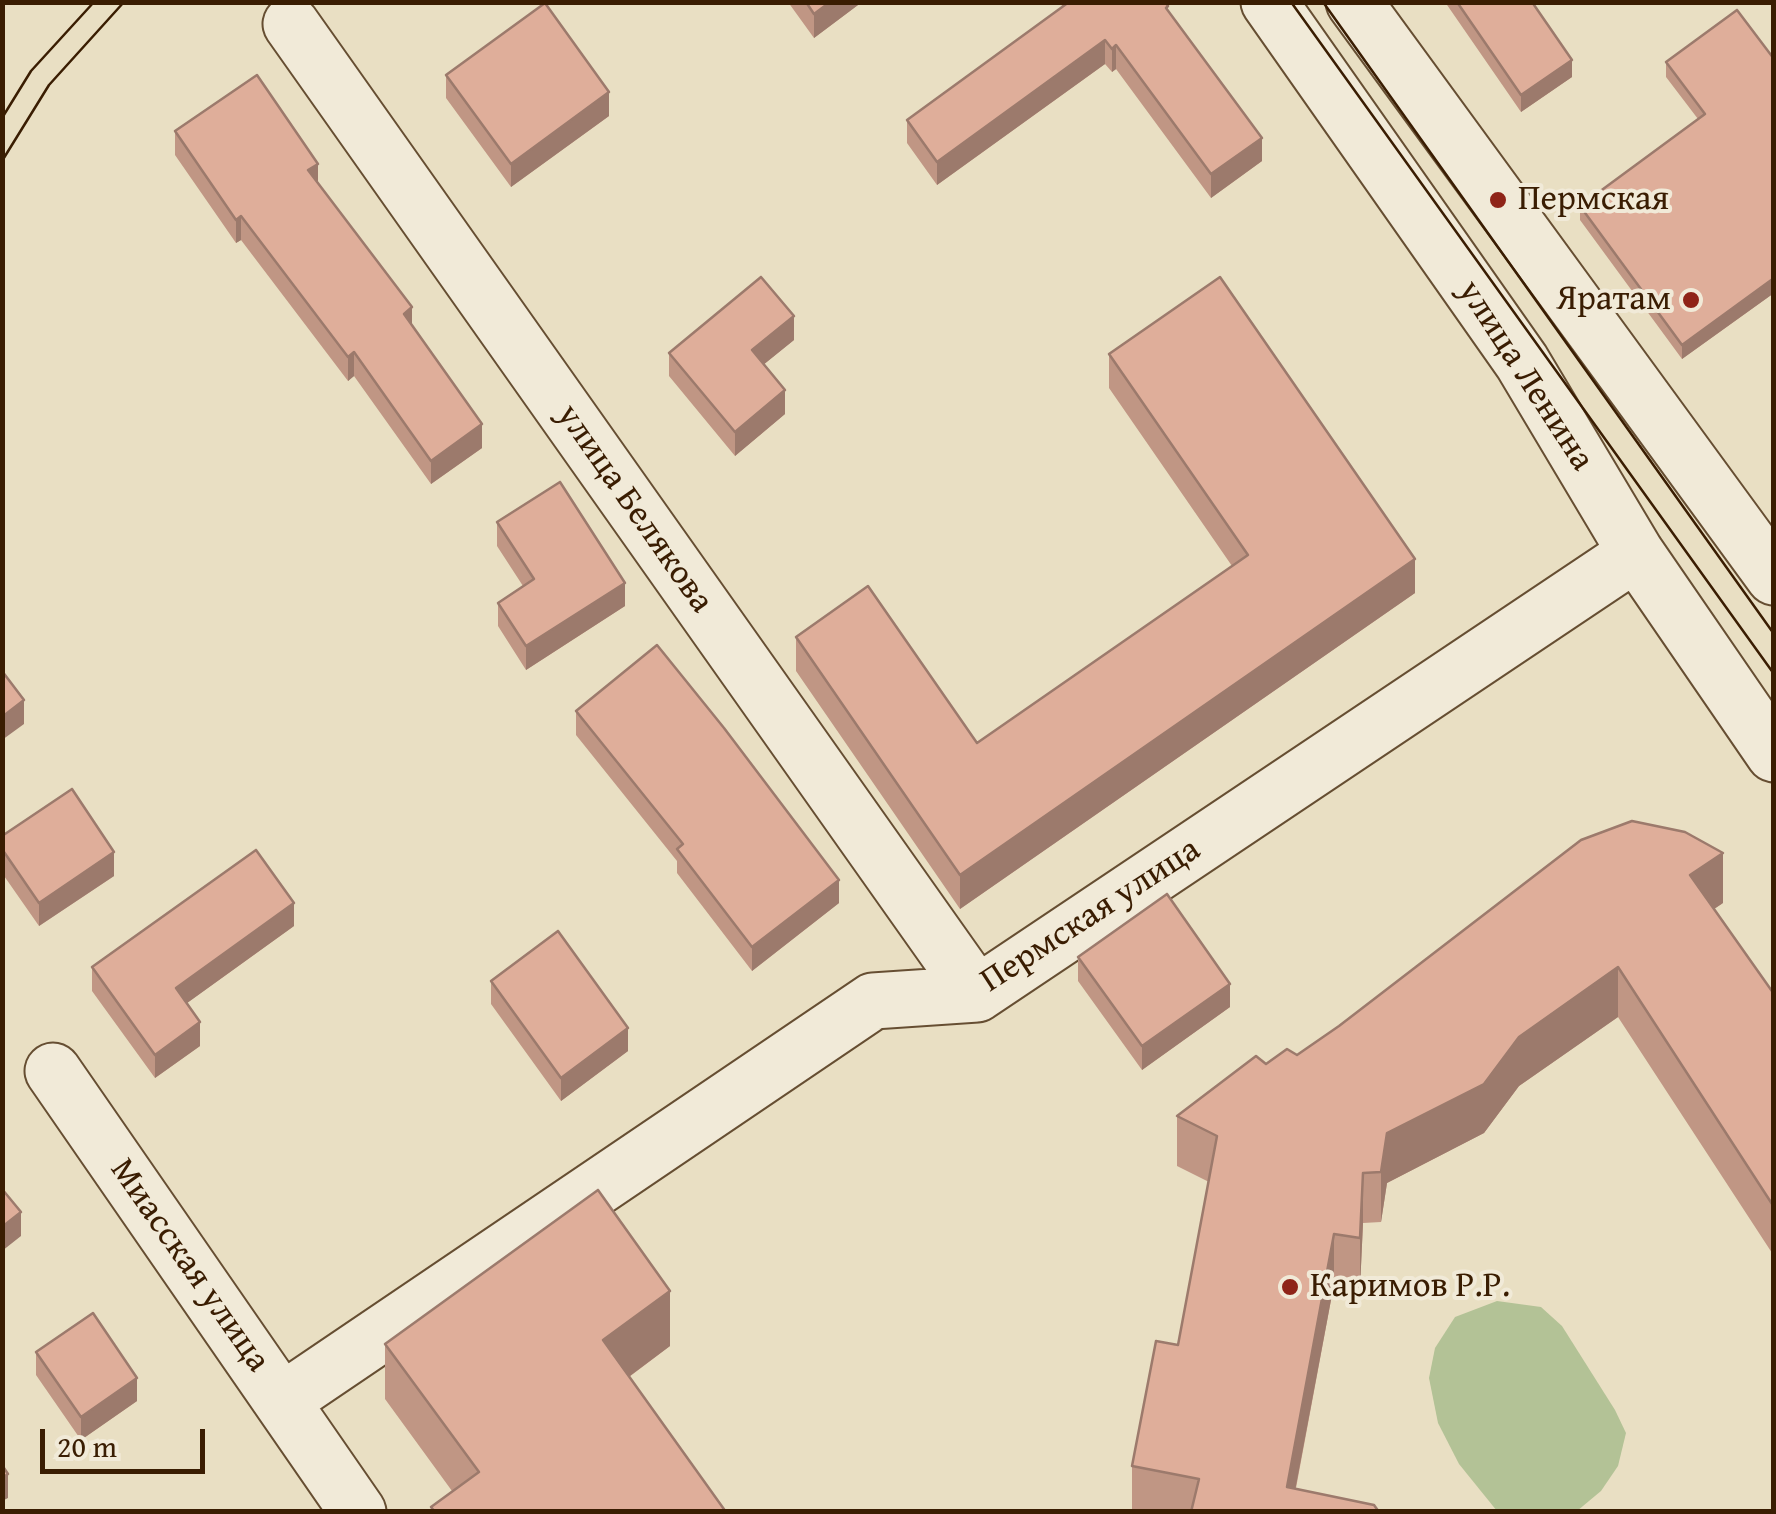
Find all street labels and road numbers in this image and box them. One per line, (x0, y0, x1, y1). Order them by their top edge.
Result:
street label: улица Ленина (1448, 273, 1602, 479)
street label: улица Белякова (546, 396, 722, 622)
street label: Пермская улица (973, 829, 1209, 1003)
street label: Миасская улица (100, 1151, 278, 1381)

